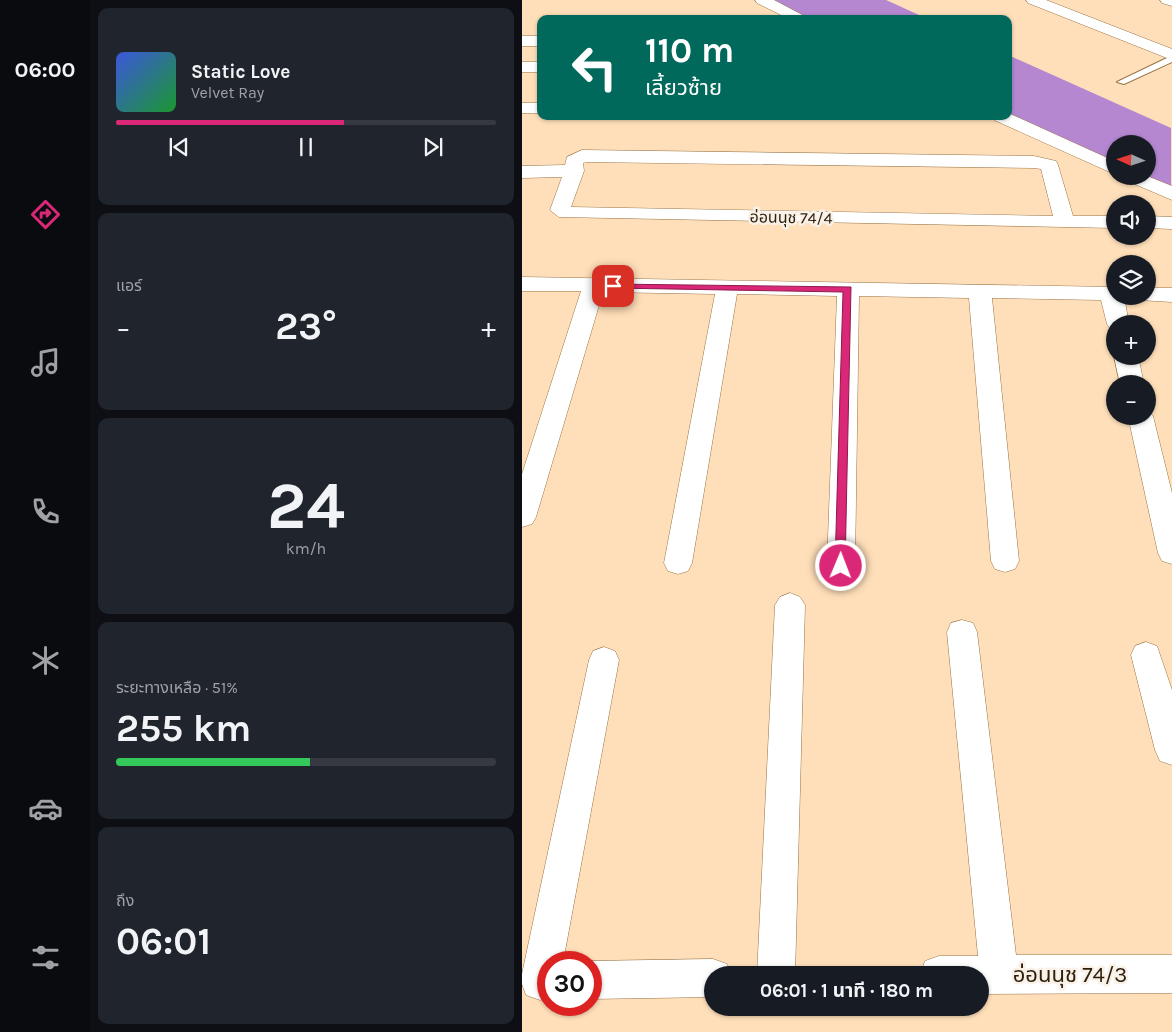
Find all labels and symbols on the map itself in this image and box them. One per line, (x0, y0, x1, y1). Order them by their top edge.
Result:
north arrow (1106, 135, 1156, 185)
street label: อ่อนนุช 74/4 (749, 207, 833, 228)
pin (592, 265, 634, 307)
position arrow (814, 539, 866, 591)
speed limit sign: 30 (537, 951, 602, 1016)
street label: อ่อนนุช 74/3 (1013, 962, 1127, 988)

